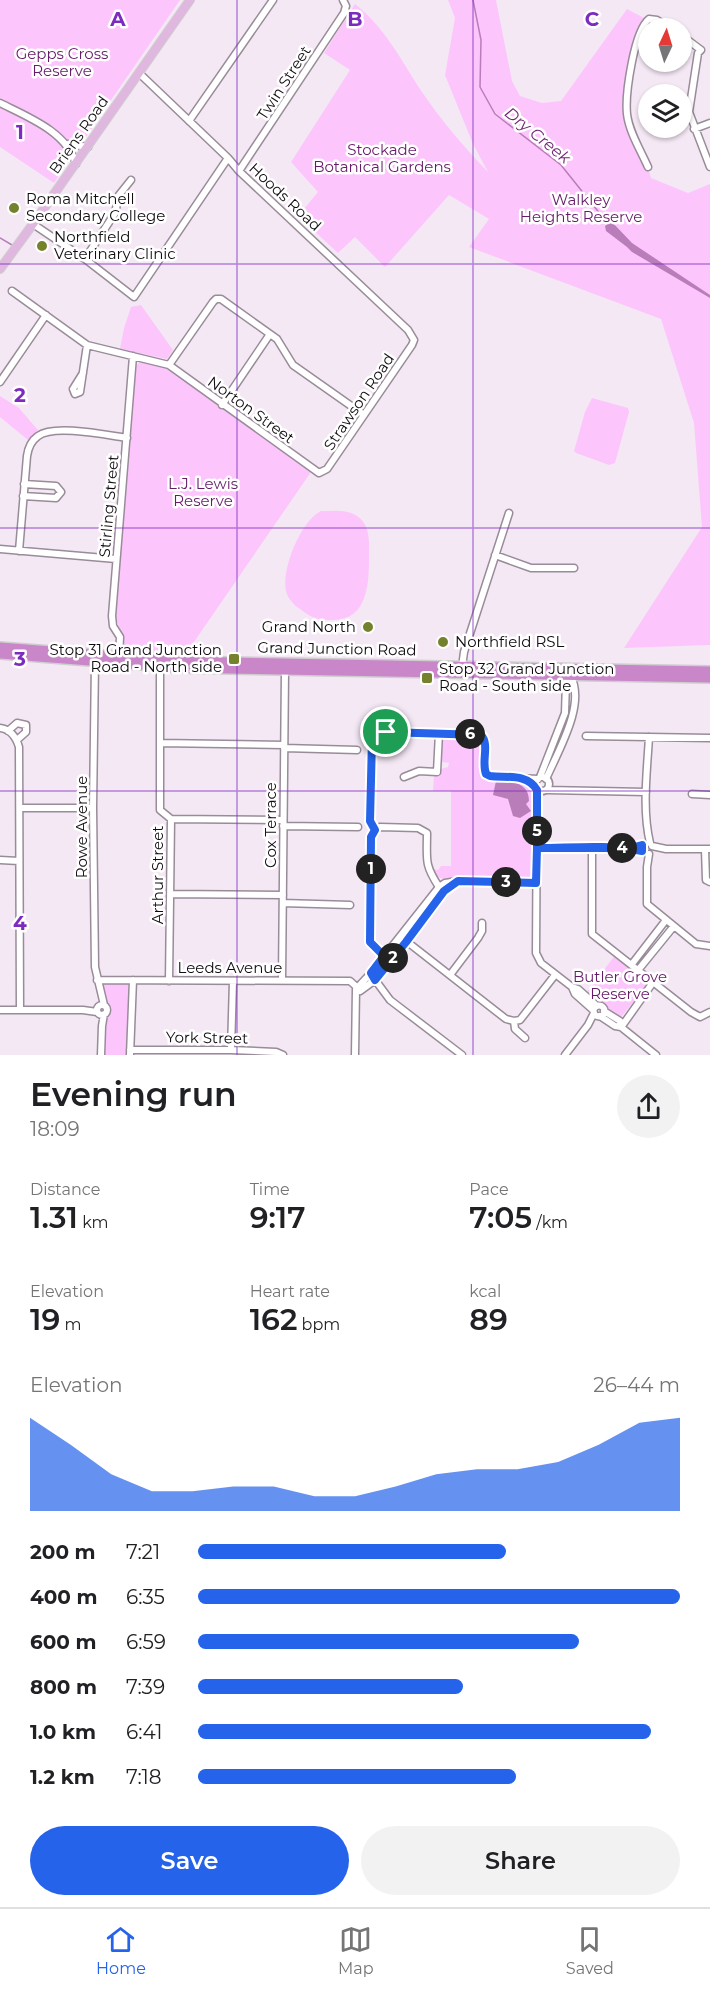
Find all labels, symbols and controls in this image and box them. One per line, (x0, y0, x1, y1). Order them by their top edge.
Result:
text: A (109, 7, 126, 31)
text: B (347, 7, 363, 31)
text: C (585, 7, 600, 31)
north arrow (638, 18, 692, 72)
map controls (638, 18, 692, 138)
street label: Twin Street (253, 42, 315, 123)
park label: Gepps Cross Reserve (16, 44, 108, 80)
button: layers (638, 84, 692, 138)
street label: Briens Road (45, 92, 112, 177)
water label: Dry Creek (501, 103, 575, 169)
text: 1 (16, 120, 24, 144)
park label: Stockade Botanical Gardens (313, 140, 451, 176)
street label: Hoods Road (245, 158, 325, 235)
place label: Roma Mitchell Secondary College (26, 189, 165, 225)
park label: Walkley Heights Reserve (520, 190, 642, 226)
marker: Roma Mitchell Secondary College (7, 201, 21, 215)
place label: Northfield Veterinary Clinic (54, 227, 176, 263)
marker: Northfield Veterinary Clinic (35, 239, 49, 253)
street label: Strawson Road (319, 350, 398, 454)
street label: Norton Street (204, 372, 298, 447)
text: 2 (14, 383, 26, 407)
street label: Stirling Street (95, 454, 122, 558)
park label: L.J. Lewis Reserve (168, 474, 238, 510)
place label: Grand North (262, 617, 356, 636)
marker: Grand North (361, 620, 375, 634)
place label: Northfield RSL (455, 632, 564, 651)
marker: Northfield RSL (436, 635, 450, 649)
street label: Grand Junction Road (257, 638, 417, 659)
place label: Stop 31 Grand Junction Road - North side (50, 640, 222, 676)
text: 3 (13, 647, 26, 671)
marker: Stop 31 Grand Junction Road - North side (227, 652, 241, 666)
place label: Stop 32 Grand Junction Road - South side (439, 659, 614, 695)
marker: Stop 32 Grand Junction Road - South side (420, 671, 434, 685)
pin (360, 706, 411, 757)
icon: arrive (369, 715, 402, 748)
pin: 6 (455, 719, 485, 749)
text: 6 (465, 724, 475, 743)
street label: Rowe Avenue (72, 776, 91, 878)
street label: Cox Terrace (261, 782, 280, 868)
pin: 5 (522, 816, 552, 846)
text: 5 (532, 821, 542, 840)
street label: Arthur Street (148, 826, 167, 924)
pin: 4 (607, 833, 637, 863)
text: 4 (616, 838, 628, 857)
pin: 1 (356, 854, 386, 884)
text: 1 (368, 859, 374, 878)
pin: 3 (491, 867, 521, 897)
text: 3 (501, 872, 511, 891)
text: 4 (13, 911, 27, 935)
pin: 2 (378, 943, 408, 973)
text: 2 (388, 948, 398, 967)
street label: Leeds Avenue (178, 958, 282, 977)
park label: Butler Grove Reserve (573, 967, 667, 1003)
street label: York Street (166, 1027, 248, 1048)
text: Evening run (30, 1074, 237, 1114)
button: share (617, 1075, 680, 1138)
text: 18:09 (30, 1117, 80, 1141)
text: Distance (30, 1180, 100, 1199)
text: Time (250, 1180, 290, 1199)
text: Pace (469, 1180, 509, 1199)
text: 1.31 (30, 1199, 78, 1236)
text: 9:17 (250, 1199, 305, 1236)
text: 7:05 (469, 1199, 532, 1236)
text: km (78, 1213, 109, 1232)
text: /km (532, 1213, 568, 1232)
text: Elevation (30, 1282, 104, 1301)
text: Heart rate (250, 1282, 330, 1301)
text: kcal (469, 1282, 501, 1301)
text: 19 (30, 1301, 60, 1338)
text: 162 (250, 1301, 297, 1338)
text: 89 (469, 1301, 508, 1338)
text: m (60, 1315, 81, 1334)
text: bpm (297, 1315, 340, 1334)
text: Elevation (30, 1373, 122, 1397)
text: 26–44 m (593, 1373, 680, 1397)
text: 200 m (30, 1540, 96, 1564)
text: 7:21 (126, 1540, 160, 1564)
text: 400 m (30, 1585, 98, 1609)
text: 6:35 (126, 1585, 165, 1609)
text: 600 m (30, 1630, 97, 1654)
text: 6:59 (126, 1630, 166, 1654)
text: 800 m (30, 1675, 97, 1699)
text: 7:39 (126, 1675, 165, 1699)
text: 1.0 km (30, 1720, 96, 1744)
text: 6:41 (126, 1720, 162, 1744)
text: 1.2 km (30, 1765, 95, 1789)
text: 7:18 (126, 1765, 162, 1789)
button: Save (30, 1826, 349, 1895)
button: Share (361, 1826, 680, 1895)
tab: Home (96, 1923, 146, 1978)
tab: Map (338, 1923, 374, 1978)
tab: Saved (566, 1923, 614, 1978)

